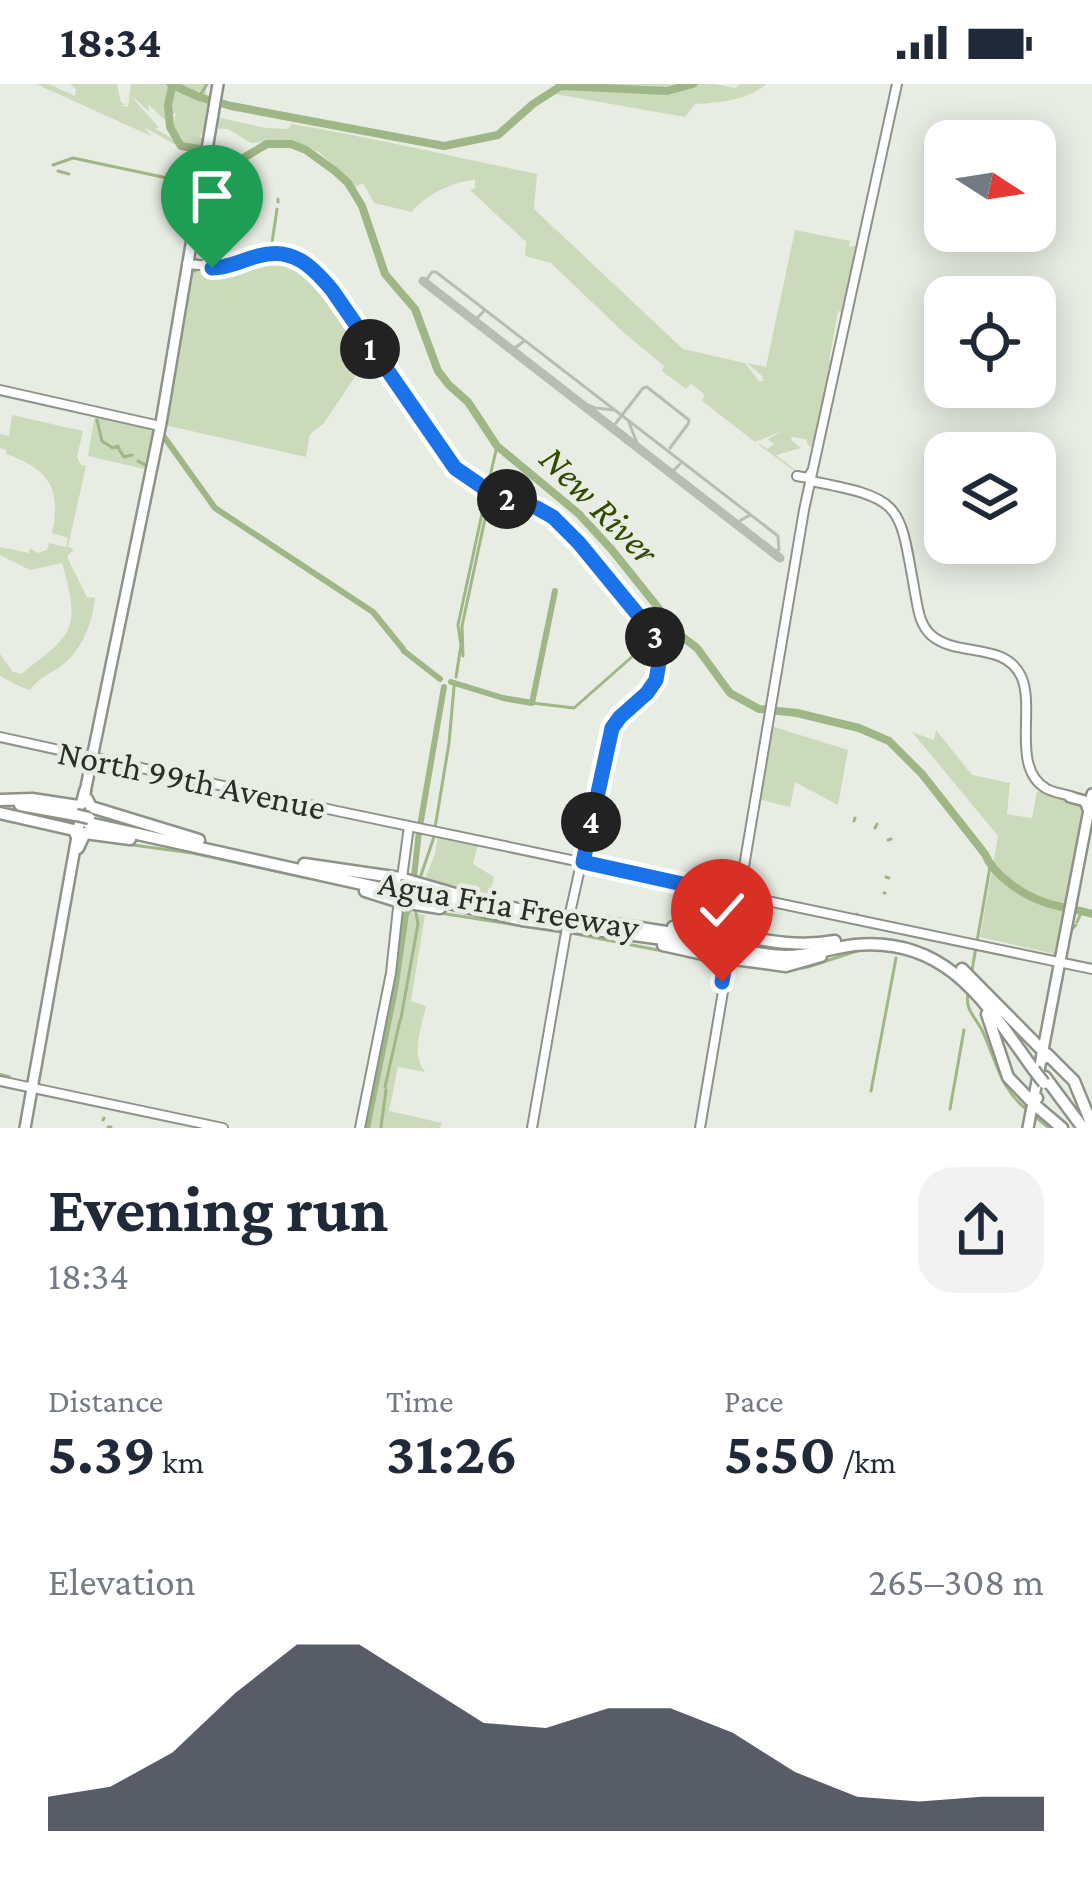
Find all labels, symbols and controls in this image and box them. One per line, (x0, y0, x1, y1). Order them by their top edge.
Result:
text: 18:34 (60, 17, 162, 67)
north arrow (924, 120, 1056, 252)
map controls (924, 120, 1056, 564)
pin (161, 145, 263, 268)
icon: arrive (179, 163, 245, 229)
button: locate (924, 276, 1056, 408)
pin: 1 (340, 319, 400, 379)
text: 1 (364, 330, 376, 367)
button: layers (924, 432, 1056, 564)
water label: New River (532, 437, 668, 573)
pin: 2 (477, 469, 537, 529)
text: 2 (499, 480, 515, 517)
pin: 3 (625, 607, 685, 667)
text: 3 (647, 618, 663, 655)
street label: North 99th Avenue (54, 732, 329, 828)
pin: 4 (561, 792, 621, 852)
text: 4 (582, 803, 600, 840)
pin (671, 859, 773, 982)
street label: Agua Fria Freeway (375, 862, 643, 948)
icon: check (689, 877, 755, 943)
button: share (918, 1167, 1044, 1293)
text: Evening run (48, 1172, 388, 1245)
text: 18:34 (48, 1254, 129, 1297)
text: Distance (48, 1382, 163, 1419)
text: Time (386, 1382, 454, 1419)
text: Pace (724, 1382, 783, 1419)
text: 5.39 (48, 1419, 156, 1486)
text: 31:26 (386, 1419, 518, 1486)
text: 5:50 (724, 1419, 836, 1486)
text: km (156, 1443, 204, 1480)
text: /km (836, 1443, 896, 1480)
text: Elevation (48, 1560, 196, 1603)
text: 265–308 m (869, 1560, 1044, 1603)

